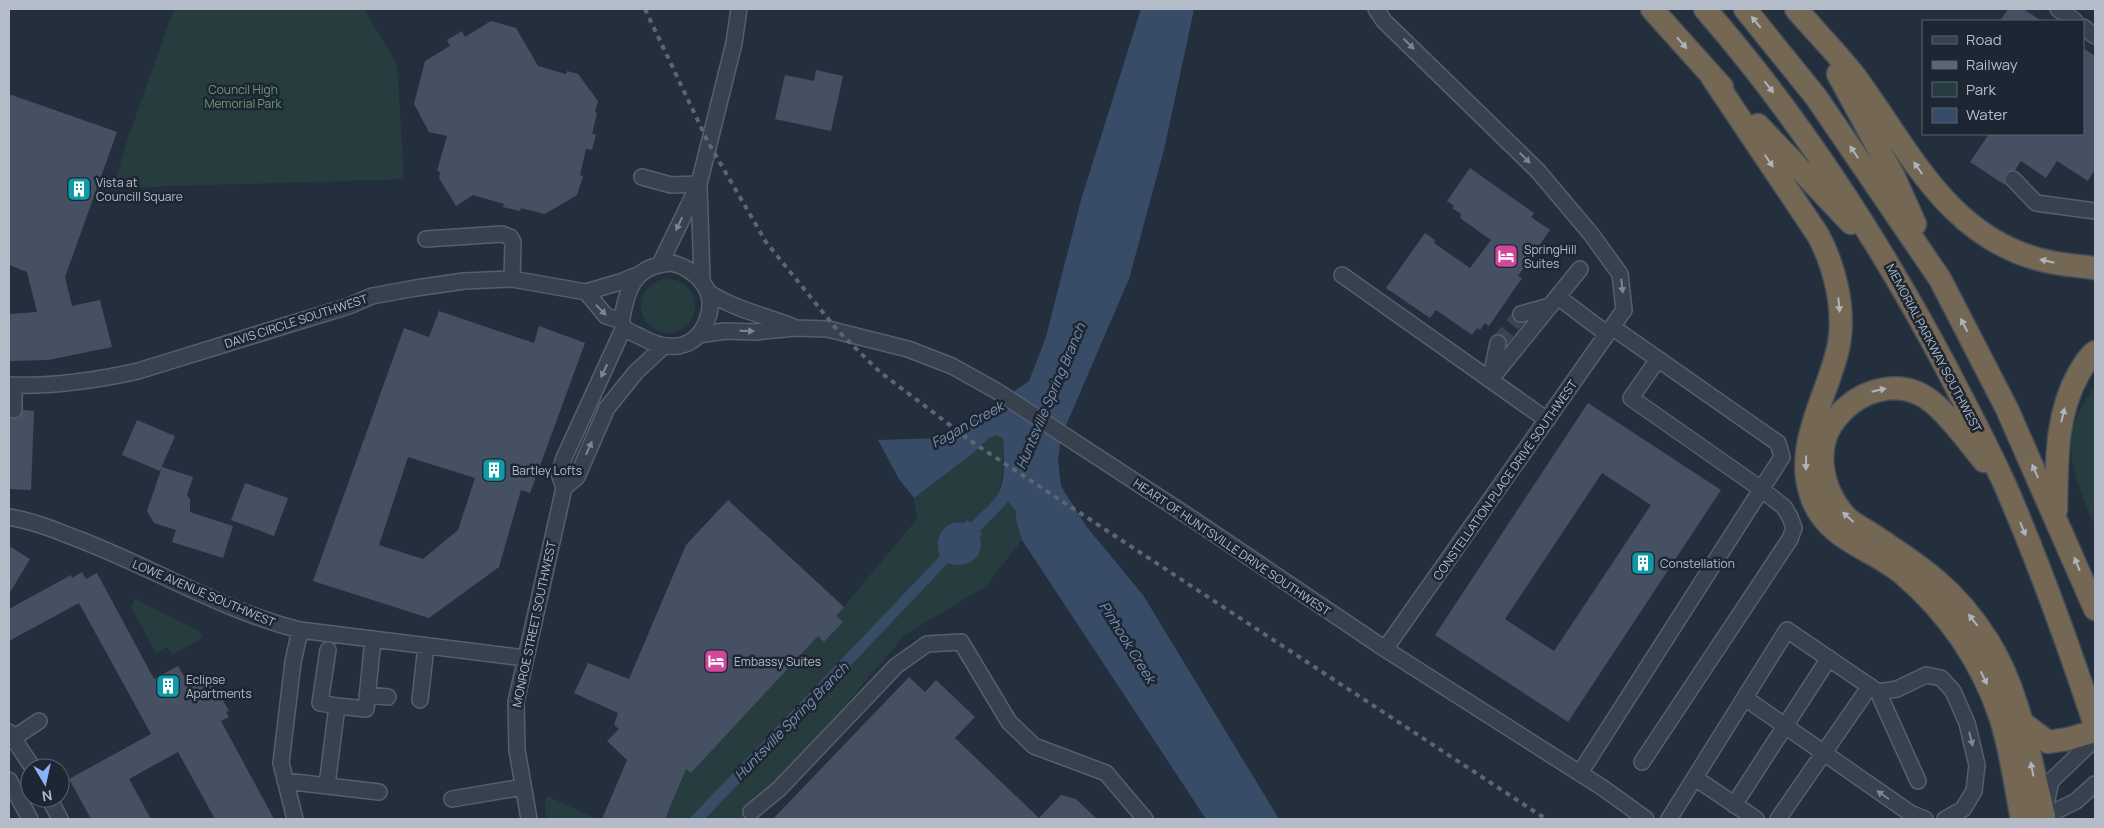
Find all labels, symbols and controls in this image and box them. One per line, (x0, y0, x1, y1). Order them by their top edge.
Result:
one-way arrow (1751, 16, 1762, 29)
legend (1922, 20, 2084, 135)
text: Road (1966, 29, 2002, 50)
one-way arrow (1677, 36, 1688, 49)
one-way arrow (1403, 38, 1415, 50)
text: Railway (1966, 54, 2018, 75)
text: Park (1966, 79, 1996, 100)
one-way arrow (1763, 80, 1774, 93)
park label: Council High Memorial Park (204, 81, 283, 112)
text: Water (1966, 104, 2008, 125)
one-way arrow (1849, 145, 1859, 159)
one-way arrow (1519, 152, 1531, 164)
one-way arrow (1764, 154, 1774, 168)
one-way arrow (1913, 162, 1923, 175)
place label: Vista at Councill Square (96, 174, 183, 205)
building icon: Vista at Councill Square (66, 176, 92, 202)
one-way arrow (675, 217, 683, 231)
place label: SpringHill Suites (1524, 241, 1576, 272)
hotel icon: SpringHill Suites (1493, 243, 1519, 269)
one-way arrow (2040, 257, 2055, 265)
street label: MEMORIAL PARKWAY SOUTHWEST (1882, 261, 1986, 436)
one-way arrow (1618, 278, 1626, 294)
street label: DAVIS CIRCLE SOUTHWEST (222, 290, 370, 352)
one-way arrow (1835, 298, 1843, 314)
one-way arrow (595, 304, 607, 316)
one-way arrow (1960, 318, 1968, 332)
water label: Huntsville Spring Branch (1011, 319, 1090, 472)
one-way arrow (739, 328, 755, 336)
one-way arrow (600, 364, 608, 378)
street label: CONSTELLATION PLACE DRIVE SOUTHWEST (1429, 376, 1582, 584)
one-way arrow (1872, 386, 1887, 394)
water label: Fagan Creek (927, 395, 1008, 452)
one-way arrow (2059, 408, 2067, 423)
one-way arrow (586, 441, 594, 455)
one-way arrow (1802, 455, 1810, 471)
building icon: Bartley Lofts (481, 457, 507, 483)
place label: Bartley Lofts (512, 462, 582, 479)
one-way arrow (2031, 464, 2039, 478)
street label: HEART OF HUNTSVILLE DRIVE SOUTHWEST (1130, 474, 1335, 620)
one-way arrow (1843, 511, 1855, 523)
one-way arrow (2020, 522, 2027, 537)
street label: MONROE STREET SOUTHWEST (508, 538, 560, 709)
building icon: Constellation (1630, 550, 1656, 576)
street label: LOWE AVENUE SOUTHWEST (130, 555, 279, 631)
place label: Constellation (1660, 555, 1735, 572)
one-way arrow (2072, 557, 2080, 571)
water label: Pinhook Creek (1095, 598, 1162, 688)
one-way arrow (1967, 613, 1978, 626)
hotel icon: Embassy Suites (703, 648, 729, 674)
place label: Embassy Suites (734, 653, 821, 670)
water label: Huntsville Spring Branch (730, 657, 853, 784)
one-way arrow (1980, 670, 1988, 685)
place label: Eclipse Apartments (186, 671, 252, 702)
building icon: Eclipse Apartments (155, 673, 181, 699)
one-way arrow (1967, 732, 1975, 747)
north arrow (20, 758, 70, 808)
one-way arrow (2028, 761, 2036, 777)
text: N (41, 786, 54, 807)
one-way arrow (1877, 790, 1890, 800)

